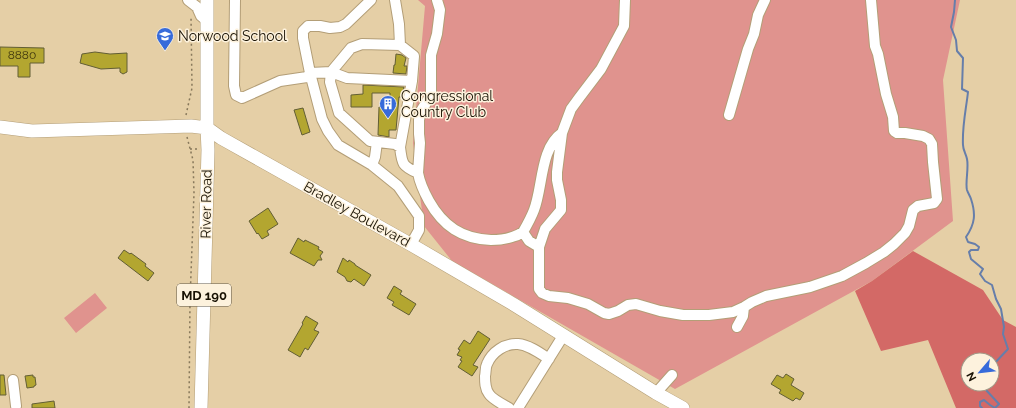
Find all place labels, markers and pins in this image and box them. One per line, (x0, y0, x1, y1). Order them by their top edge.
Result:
school or university icon: Norwood School (155, 26, 175, 51)
place label: Norwood School (178, 28, 287, 44)
place label: Congressional Country Club (401, 88, 493, 120)
building icon: Congressional Country Club (378, 94, 398, 119)

